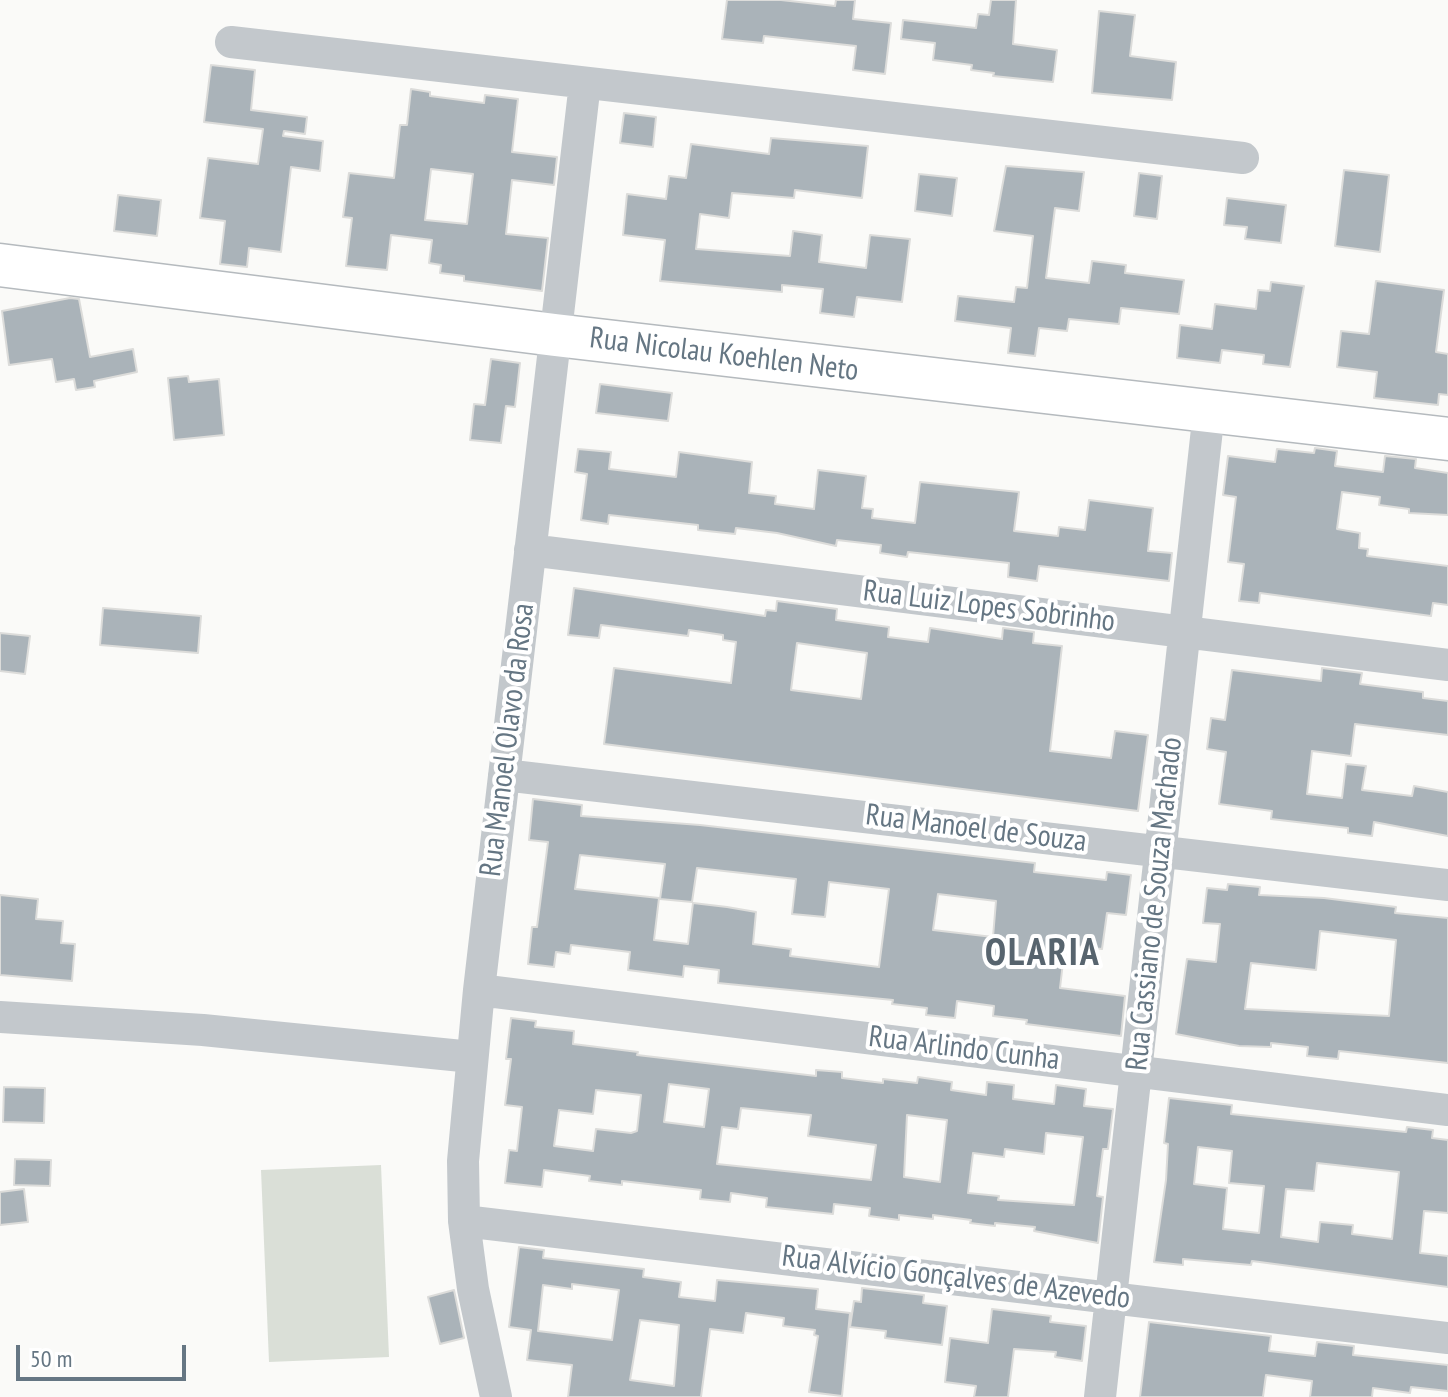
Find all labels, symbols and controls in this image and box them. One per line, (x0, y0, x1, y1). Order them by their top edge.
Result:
street label: Rua Nicolau Koehlen Neto (588, 321, 860, 389)
street label: Rua Luiz Lopes Sobrinho (861, 574, 1117, 640)
street label: Rua Manoel Olavo da Rosa (473, 601, 543, 879)
street label: Rua Cassiano de Souza Machado (1120, 736, 1190, 1072)
street label: Rua Manoel de Souza (864, 798, 1088, 860)
district label: OLARIA (985, 931, 1101, 977)
street label: Rua Arlindo Cunha (867, 1019, 1061, 1079)
street label: Rua Alvício Gonçalves de Azevedo (780, 1239, 1132, 1317)
scale bar (20, 1329, 190, 1379)
text: 50 m (30, 1343, 72, 1374)

